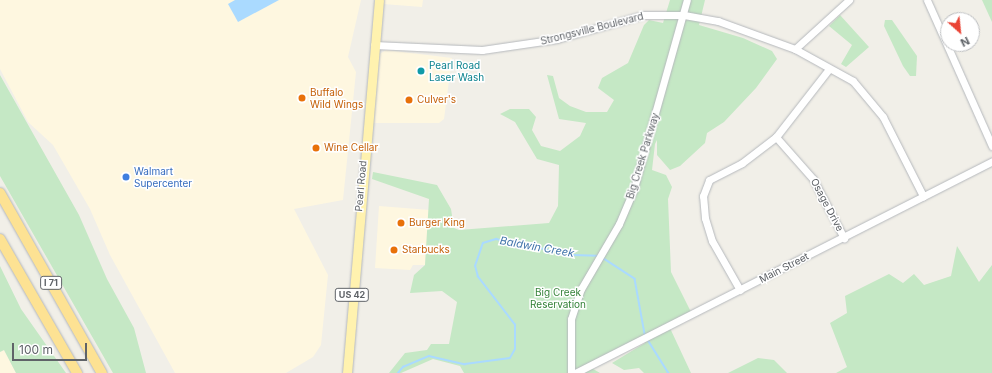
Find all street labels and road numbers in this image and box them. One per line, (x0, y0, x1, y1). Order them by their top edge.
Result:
street label: Strongsville Boulevard (539, 10, 645, 48)
street label: Big Creek Parkway (624, 111, 662, 201)
street label: Pearl Road (353, 160, 369, 212)
street label: Osage Drive (808, 177, 846, 233)
street label: Main Street (757, 250, 811, 286)
road number: I 71 (40, 276, 62, 290)
road number: US 42 (334, 288, 370, 302)

